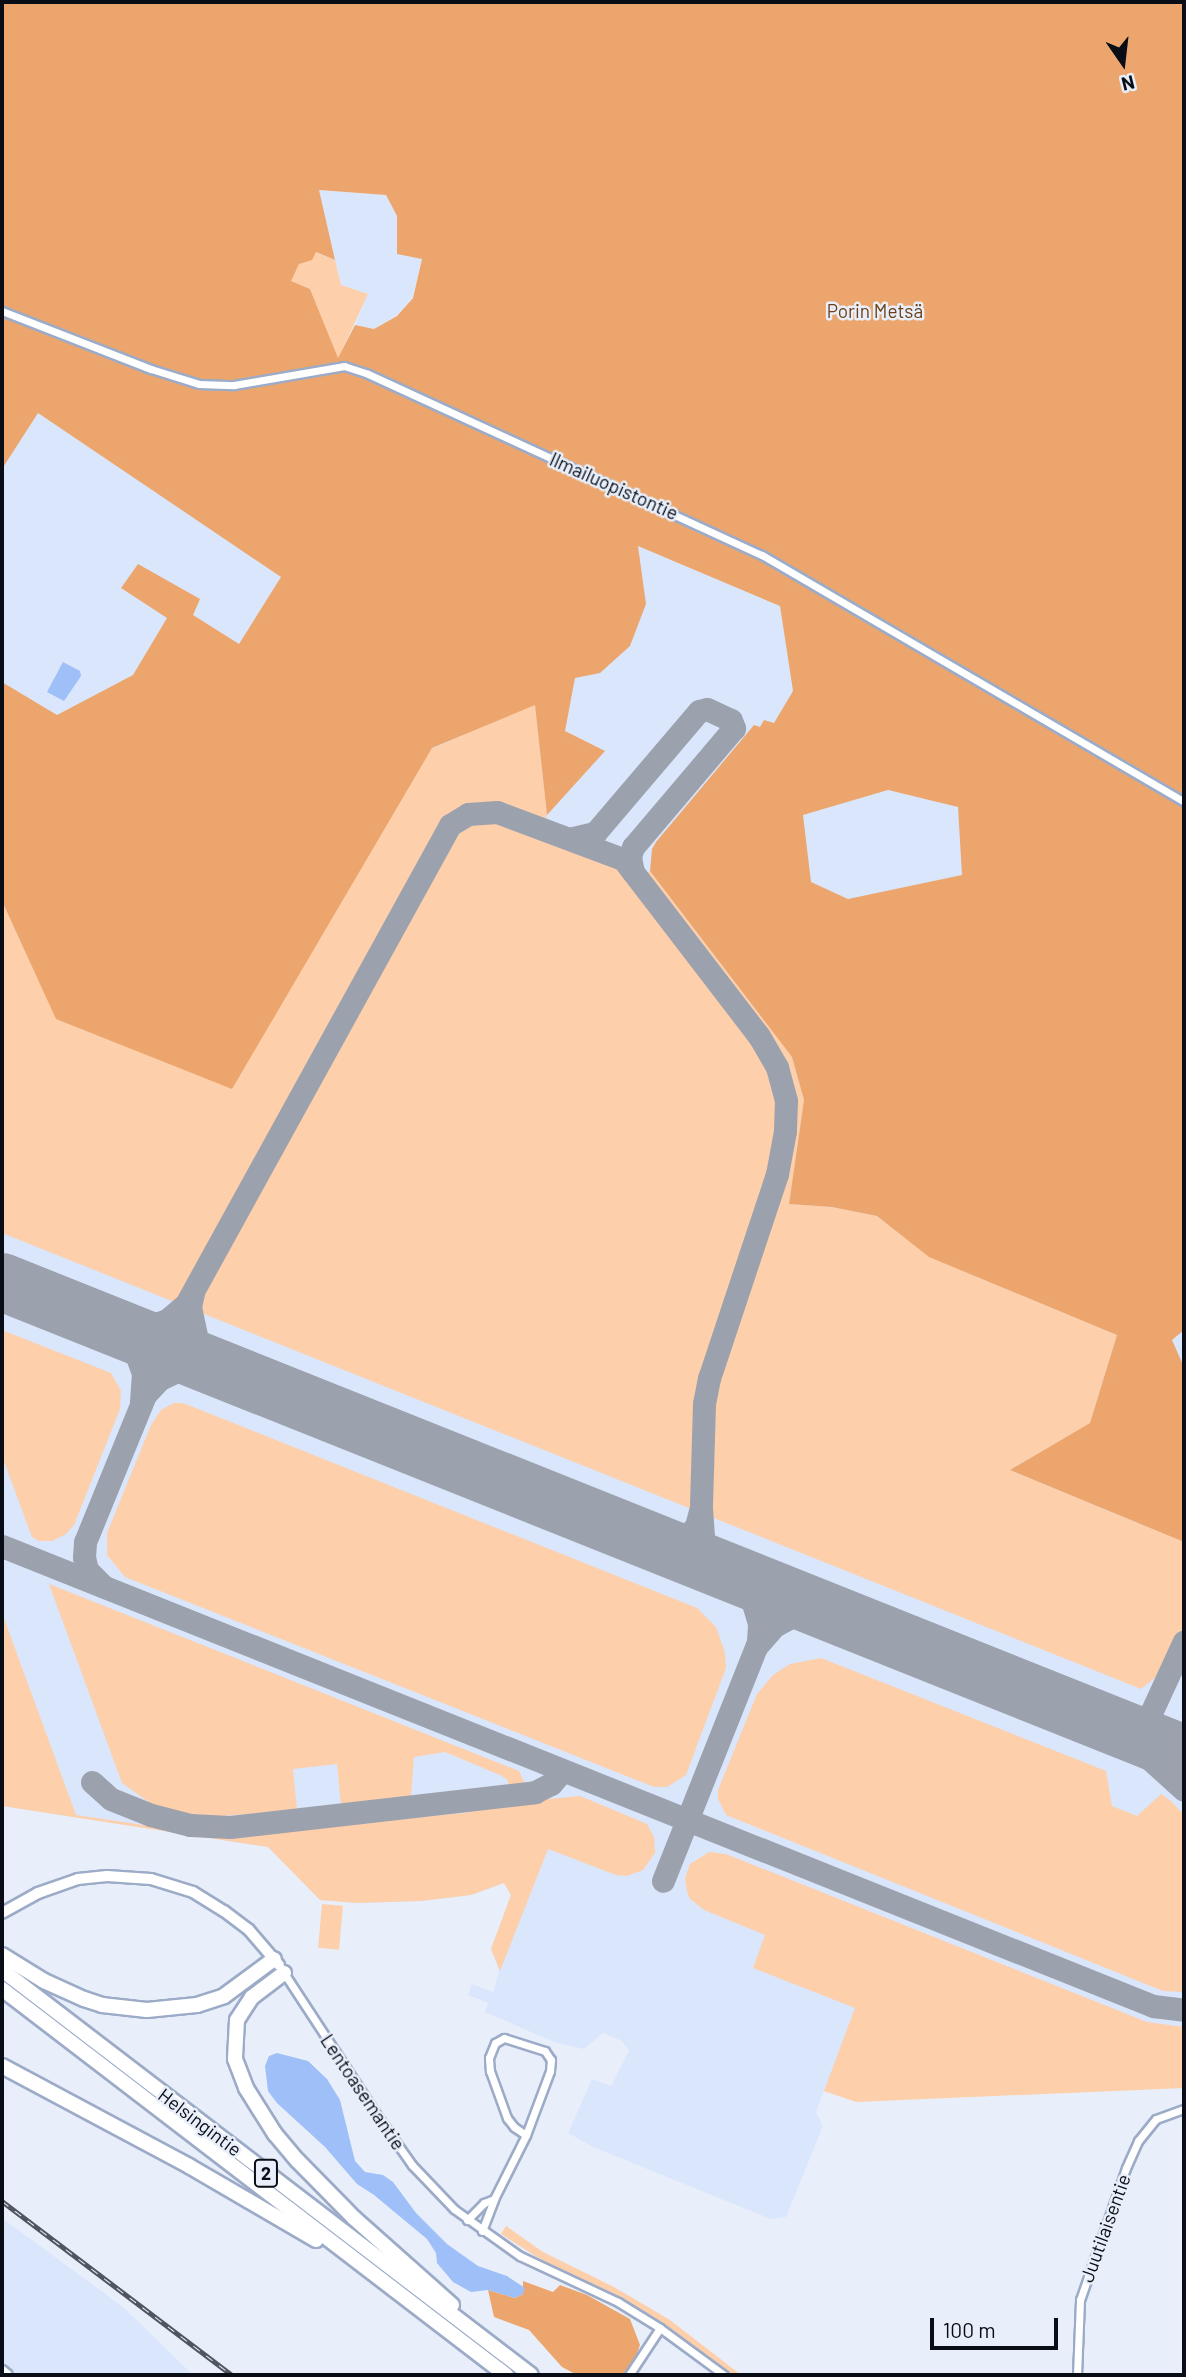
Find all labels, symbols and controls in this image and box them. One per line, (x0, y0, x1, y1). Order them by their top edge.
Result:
north arrow (1088, 28, 1158, 98)
text: N (1119, 71, 1137, 97)
park label: Porin Metsä (827, 300, 923, 322)
street label: Ilmailuopistontie (546, 448, 682, 524)
street label: Lentoasemantie (316, 2030, 410, 2154)
street label: Helsingintie (154, 2083, 246, 2161)
road number: 2 (254, 2158, 278, 2188)
street label: Juutilaisentie (1075, 2171, 1135, 2285)
scale bar (934, 2304, 1062, 2348)
text: 100 m (943, 2317, 996, 2342)

